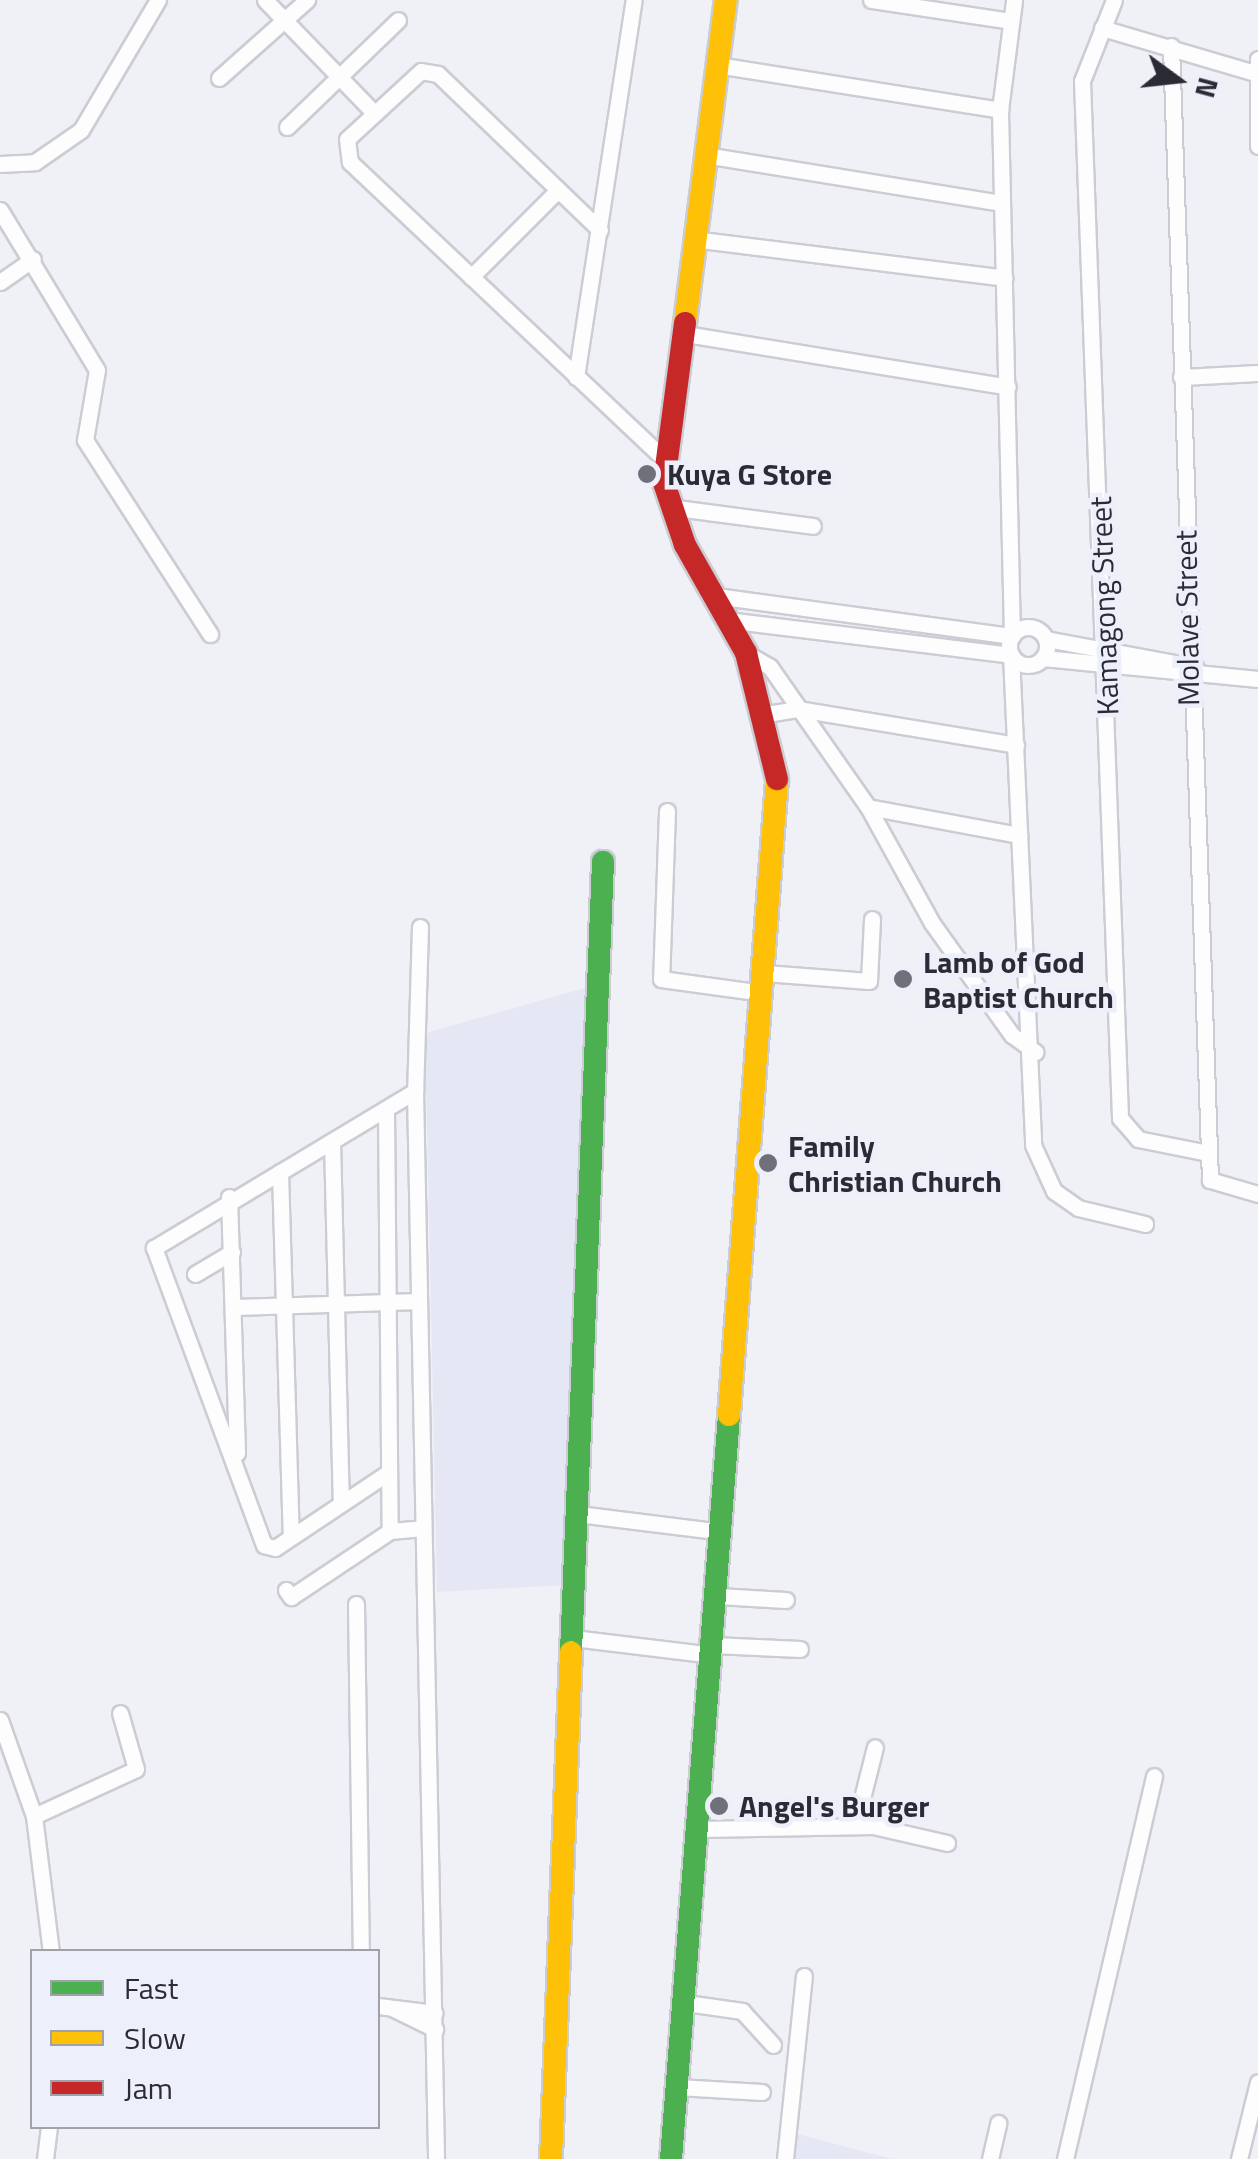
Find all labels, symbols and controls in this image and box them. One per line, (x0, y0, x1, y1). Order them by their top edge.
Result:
north arrow (1128, 30, 1228, 130)
text: N (1184, 73, 1231, 103)
place label: Kuya G Store (667, 456, 832, 492)
marker: Kuya G Store (636, 463, 658, 485)
street label: Kamagong Street (1082, 496, 1126, 716)
street label: Molave Street (1167, 530, 1207, 706)
place label: Lamb of God Baptist Church (923, 944, 1114, 1014)
marker: Lamb of God Baptist Church (892, 968, 914, 990)
place label: Family Christian Church (788, 1128, 1002, 1198)
marker: Family Christian Church (757, 1152, 779, 1174)
place label: Angel's Burger (739, 1788, 929, 1824)
marker: Angel's Burger (708, 1795, 730, 1817)
legend (30, 1949, 380, 2129)
text: Fast (124, 1965, 178, 2011)
text: Slow (124, 2015, 186, 2061)
text: Jam (124, 2065, 173, 2111)

